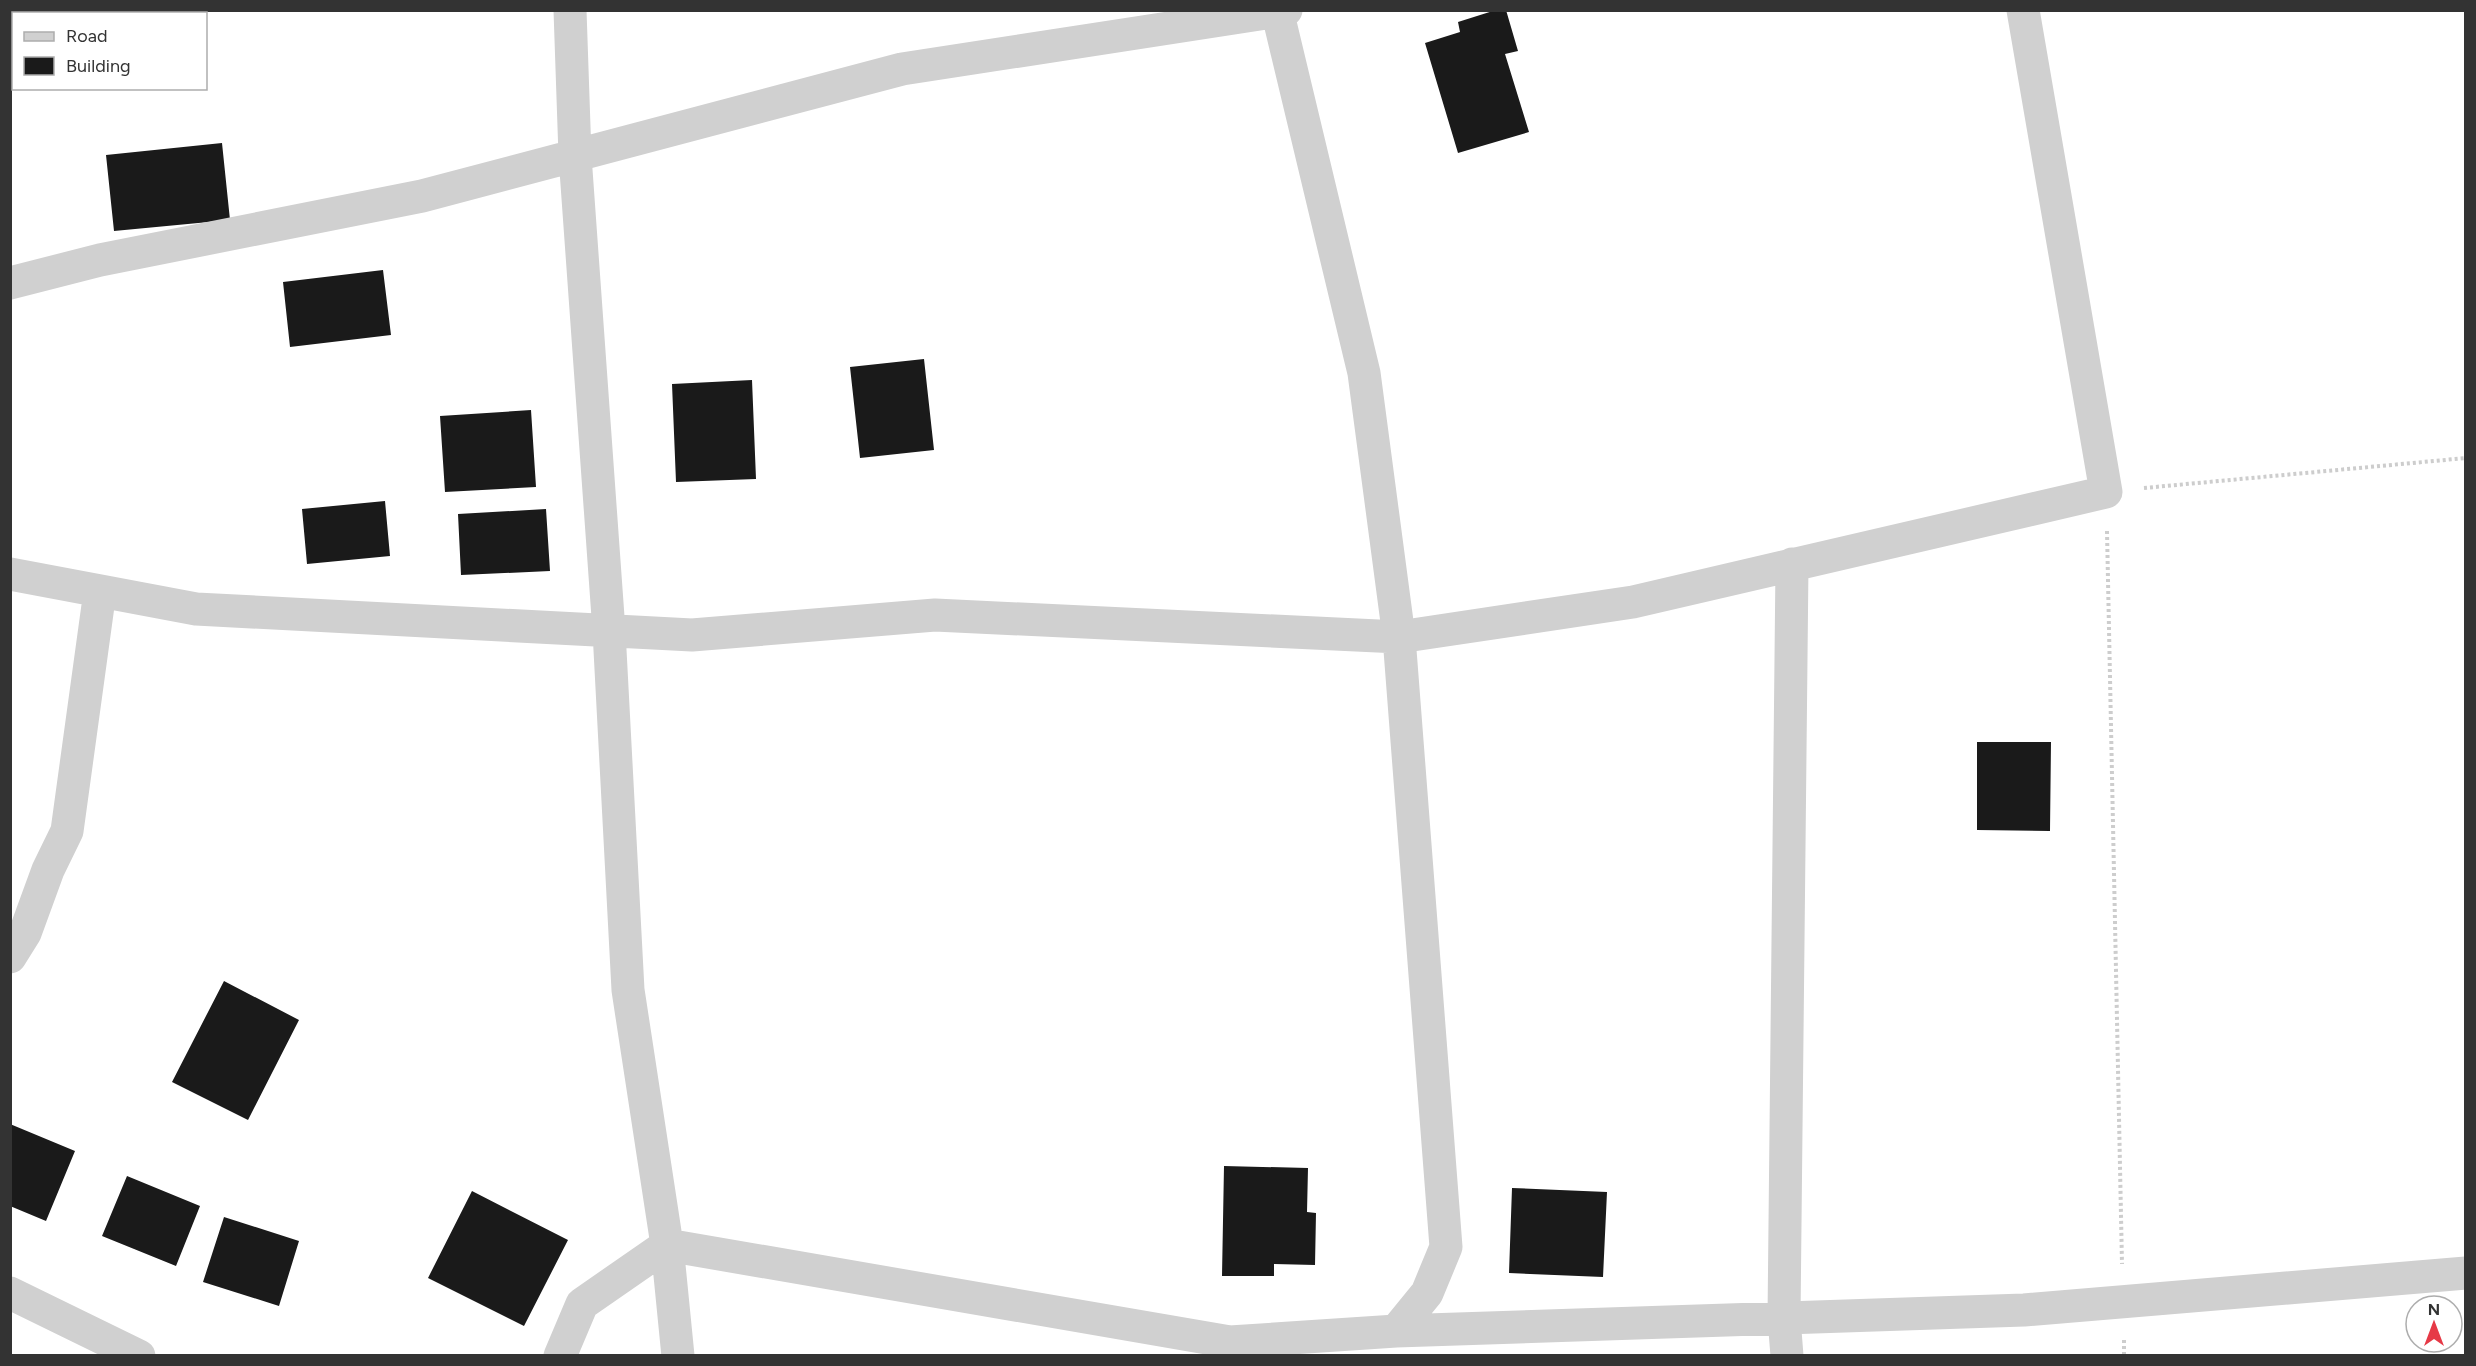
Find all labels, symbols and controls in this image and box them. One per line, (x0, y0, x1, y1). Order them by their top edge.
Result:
legend (12, 12, 207, 90)
text: Road (66, 25, 107, 47)
text: Building (66, 55, 131, 77)
north arrow (2404, 1294, 2464, 1354)
text: N (2428, 1300, 2440, 1319)

